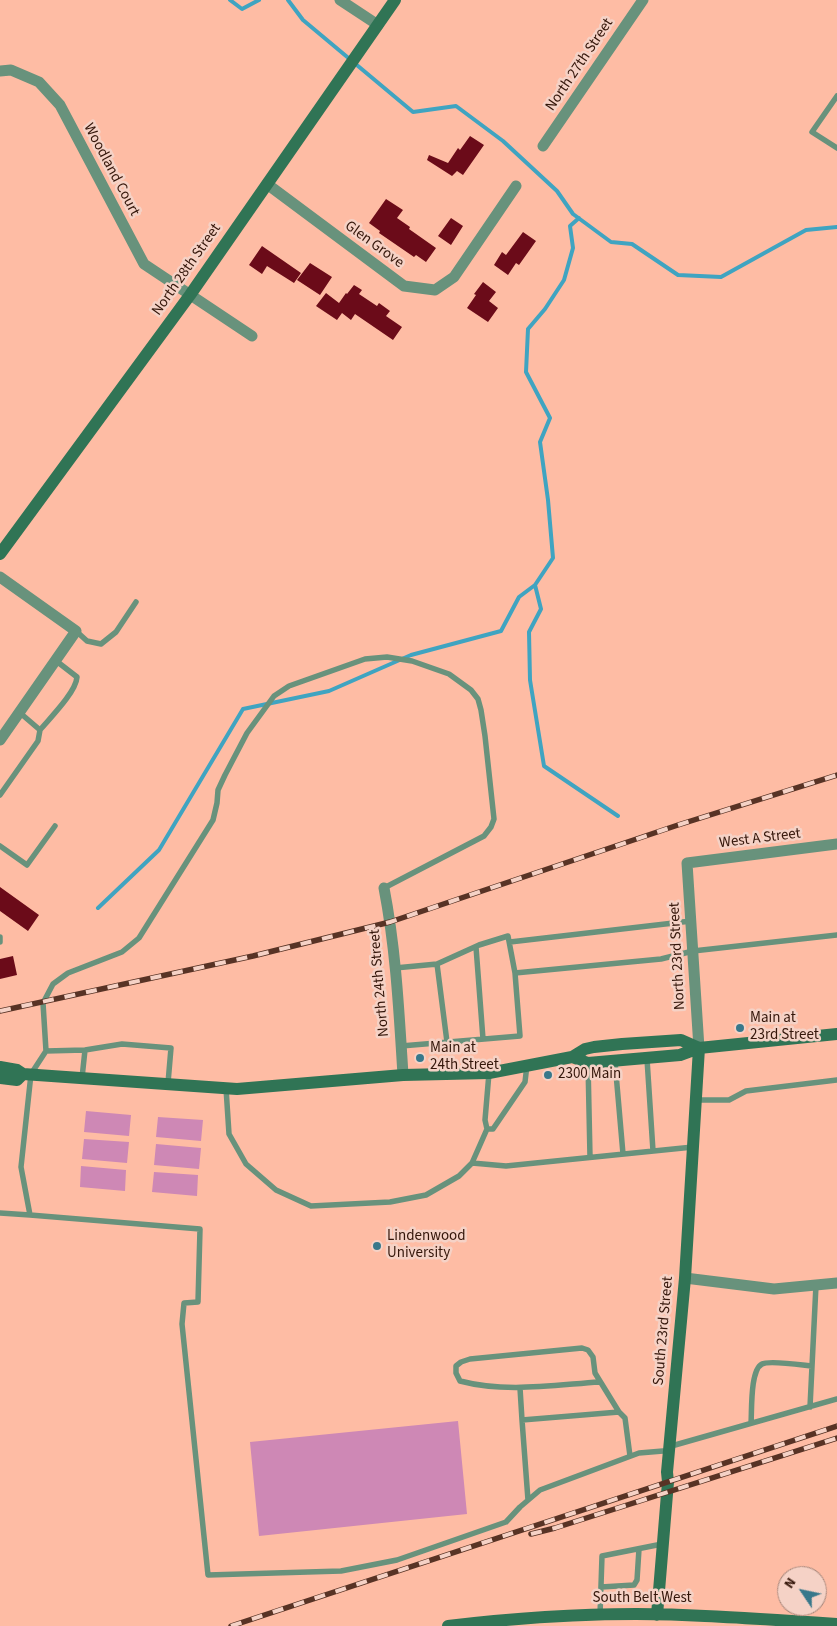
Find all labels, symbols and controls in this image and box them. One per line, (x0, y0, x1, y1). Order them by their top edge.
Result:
street label: North 27th Street (542, 15, 618, 115)
street label: Woodland Court (79, 121, 143, 219)
street label: Glen Grove (341, 218, 407, 272)
street label: North 28th Street (149, 221, 225, 319)
street label: West A Street (718, 825, 802, 853)
street label: North 23rd Street (666, 902, 690, 1010)
street label: North 24th Street (366, 928, 394, 1038)
place label: Main at 23rd Street (750, 1010, 819, 1045)
marker: Main at 23rd Street (734, 1022, 746, 1034)
place label: Main at 24th Street (430, 1040, 499, 1075)
marker: Main at 24th Street (414, 1052, 426, 1064)
place label: 2300 Main (558, 1066, 621, 1084)
marker: 2300 Main (542, 1069, 554, 1081)
place label: Lindenwood University (387, 1228, 465, 1263)
marker: Lindenwood University (371, 1240, 383, 1252)
street label: South 23rd Street (650, 1276, 678, 1386)
north arrow (777, 1566, 827, 1616)
text: N (779, 1574, 801, 1593)
street label: South Belt West (593, 1590, 691, 1608)

